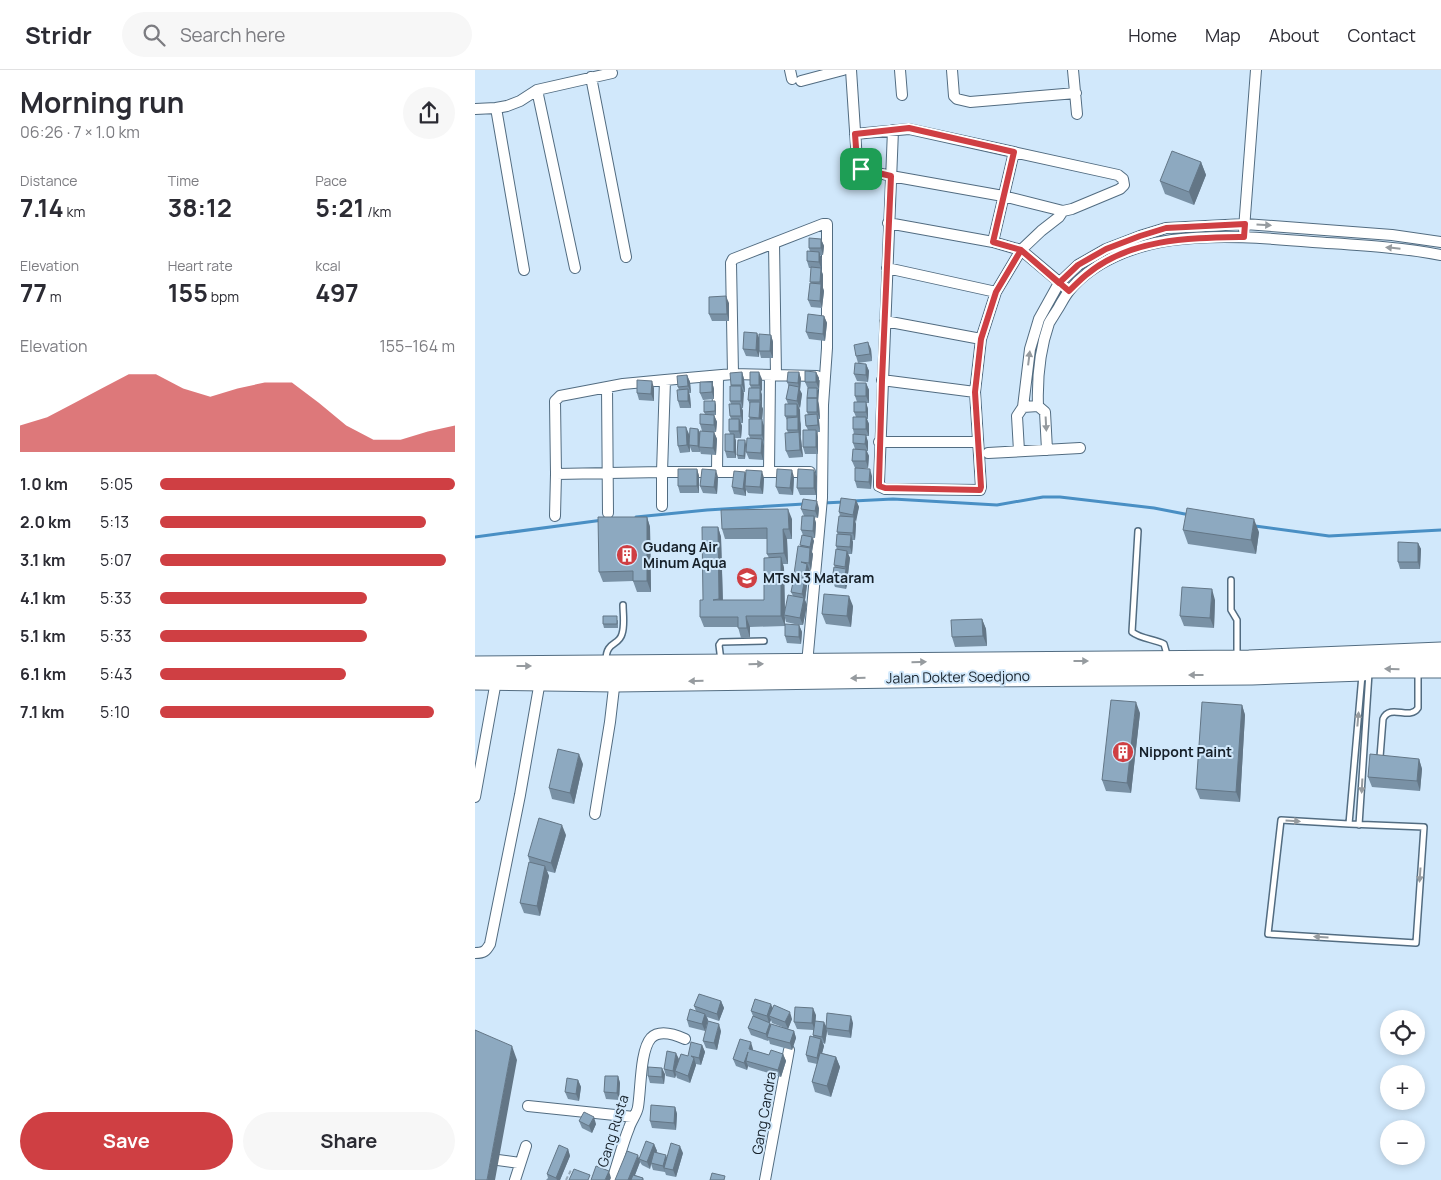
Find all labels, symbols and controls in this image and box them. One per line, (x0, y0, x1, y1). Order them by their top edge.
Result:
search box (122, 12, 472, 57)
text: Stridr (25, 18, 92, 51)
icon: search (140, 21, 168, 49)
text: Search here (180, 22, 285, 48)
text: Home (1128, 23, 1177, 47)
text: Map (1205, 23, 1241, 47)
text: About (1269, 23, 1319, 47)
text: Contact (1347, 23, 1416, 47)
text: Morning run (20, 83, 184, 121)
button: share (403, 87, 455, 139)
text: 06:26 · 7 × 1.0 km (20, 121, 140, 143)
pin (840, 148, 882, 190)
icon: arrive (847, 155, 875, 183)
text: Distance (20, 171, 77, 190)
text: Time (168, 171, 199, 190)
text: Pace (315, 171, 347, 190)
text: 7.14 (20, 190, 64, 225)
text: 38:12 (168, 190, 232, 225)
text: 5:21 (315, 190, 364, 225)
text: km (64, 202, 85, 221)
text: /km (364, 202, 391, 221)
one-way arrow (1256, 222, 1272, 230)
one-way arrow (1384, 244, 1400, 252)
text: Elevation (20, 256, 79, 275)
text: Heart rate (168, 256, 233, 275)
text: kcal (315, 256, 341, 275)
text: 77 (20, 275, 47, 310)
text: 155 (168, 275, 208, 310)
text: 497 (315, 275, 359, 310)
text: m (47, 287, 62, 306)
text: bpm (208, 287, 239, 306)
text: Elevation (20, 335, 88, 357)
text: 155–164 m (380, 335, 455, 357)
one-way arrow (1025, 350, 1033, 366)
one-way arrow (1042, 416, 1050, 432)
text: 1.0 km (20, 473, 68, 495)
text: 5:05 (100, 473, 133, 495)
text: 2.0 km (20, 511, 71, 533)
text: 5:13 (100, 511, 129, 533)
place label: Gudang Air Minum Aqua (643, 537, 727, 572)
building icon: Gudang Air Minum Aqua (615, 543, 639, 567)
text: 3.1 km (20, 549, 65, 571)
text: 5:07 (100, 549, 132, 571)
school or university icon: MTsN 3 Mataram (735, 566, 759, 590)
place label: MTsN 3 Mataram (763, 568, 874, 587)
text: 4.1 km (20, 587, 66, 609)
text: 5:33 (100, 587, 132, 609)
text: 5.1 km (20, 625, 66, 647)
text: 5:33 (100, 625, 132, 647)
one-way arrow (1073, 657, 1089, 665)
one-way arrow (911, 658, 927, 666)
one-way arrow (748, 660, 764, 668)
one-way arrow (516, 662, 532, 670)
text: 6.1 km (20, 663, 66, 685)
text: 5:43 (100, 663, 132, 685)
one-way arrow (1384, 664, 1400, 672)
street label: Jalan Dokter Soedjono (886, 666, 1030, 687)
one-way arrow (1187, 671, 1203, 679)
one-way arrow (850, 674, 866, 682)
one-way arrow (687, 677, 703, 685)
text: 7.1 km (20, 701, 64, 723)
text: 5:10 (100, 701, 130, 723)
one-way arrow (1355, 710, 1363, 726)
building icon: Nippont Paint (1111, 740, 1135, 764)
place label: Nippont Paint (1139, 742, 1232, 761)
one-way arrow (1357, 779, 1365, 795)
one-way arrow (1285, 817, 1301, 825)
one-way arrow (1416, 868, 1424, 884)
one-way arrow (1313, 933, 1329, 941)
map controls (1380, 1010, 1425, 1165)
button: locate (1380, 1010, 1425, 1055)
button: + (1380, 1065, 1425, 1110)
street label: Gang Candra (747, 1070, 780, 1156)
street label: Gang Rusta (592, 1092, 633, 1169)
button: Save (20, 1112, 233, 1170)
button: Share (243, 1112, 455, 1170)
button: − (1380, 1120, 1425, 1165)

